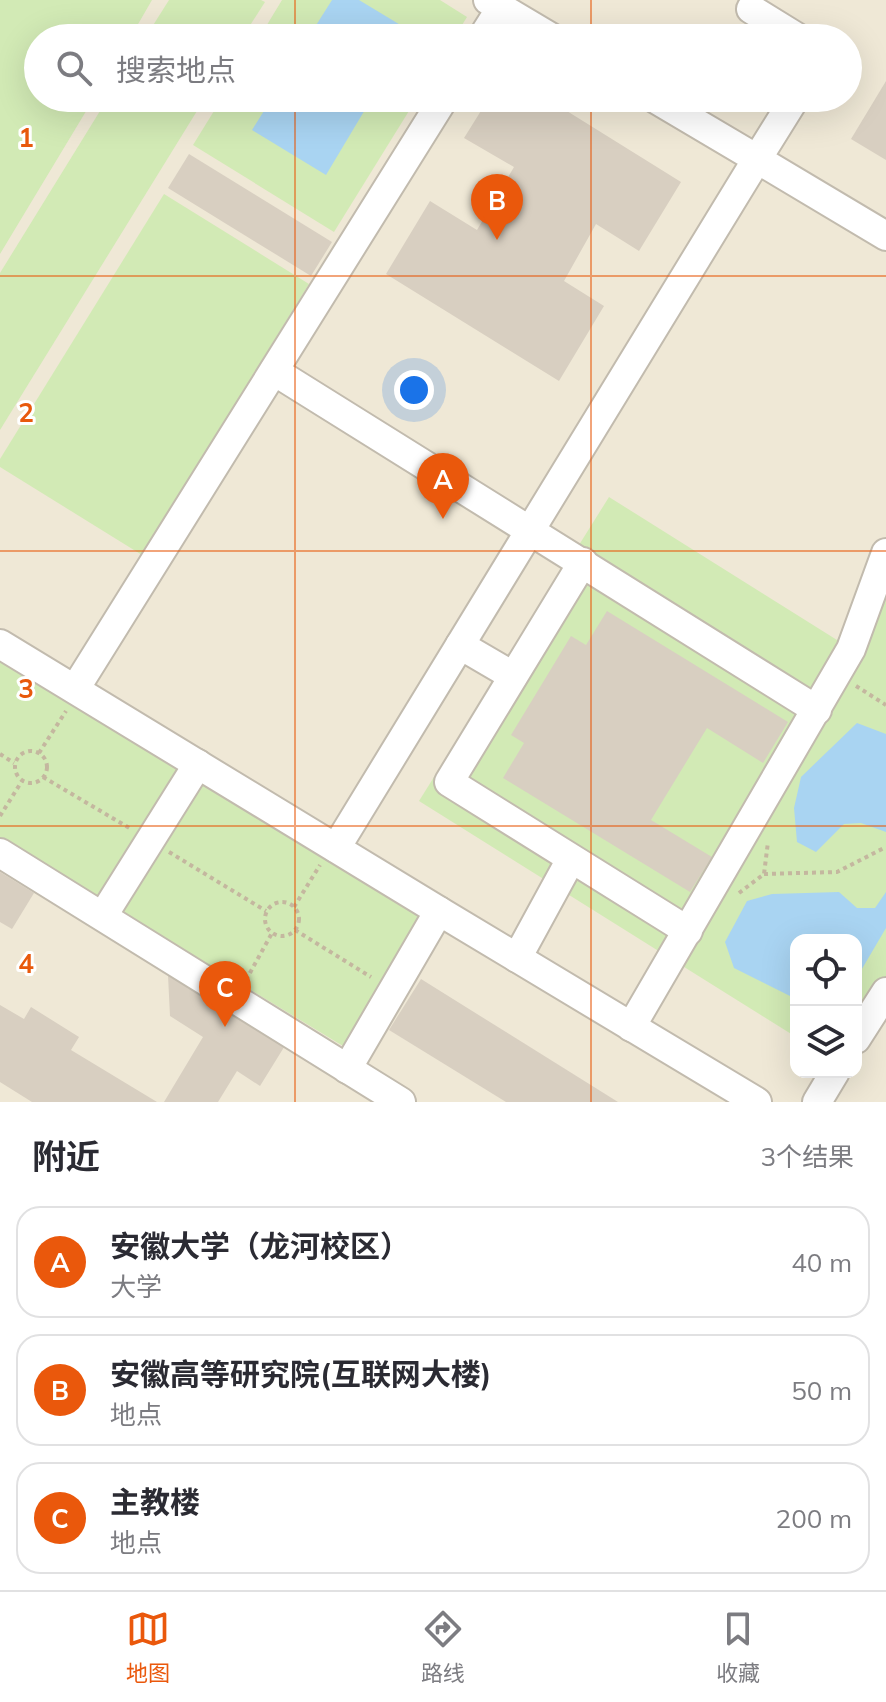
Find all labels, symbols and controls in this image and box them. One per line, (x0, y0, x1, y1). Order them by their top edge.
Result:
search box (24, 24, 862, 112)
icon: search (52, 46, 96, 90)
text: 搜索地点 (116, 51, 236, 89)
text: 1 (18, 121, 34, 154)
pin: B (471, 174, 523, 240)
your location (394, 370, 434, 410)
text: 2 (18, 396, 34, 429)
pin: A (417, 453, 469, 519)
text: 3 (18, 672, 34, 705)
map controls (790, 934, 862, 1078)
button: locate (790, 934, 862, 1006)
text: 4 (18, 947, 34, 980)
pin: C (199, 961, 251, 1027)
button: layers (790, 1006, 862, 1078)
text: 附近 (32, 1135, 100, 1178)
text: 3个结果 (760, 1140, 854, 1173)
text: 安徽大学（龙河校区） (110, 1227, 410, 1265)
text: A (50, 1246, 70, 1279)
text: 40 m (791, 1246, 852, 1279)
text: 大学 (110, 1270, 162, 1303)
text: 安徽高等研究院(互联网大楼) (110, 1355, 491, 1393)
text: B (51, 1374, 69, 1407)
text: 50 m (791, 1374, 852, 1407)
text: 地点 (110, 1398, 162, 1431)
text: 主教楼 (110, 1483, 200, 1521)
text: C (51, 1502, 69, 1535)
text: 200 m (776, 1502, 852, 1535)
text: 地点 (110, 1526, 162, 1559)
tab: 地图 (126, 1607, 170, 1687)
tab: 路线 (421, 1607, 465, 1687)
tab: 收藏 (716, 1607, 760, 1687)

